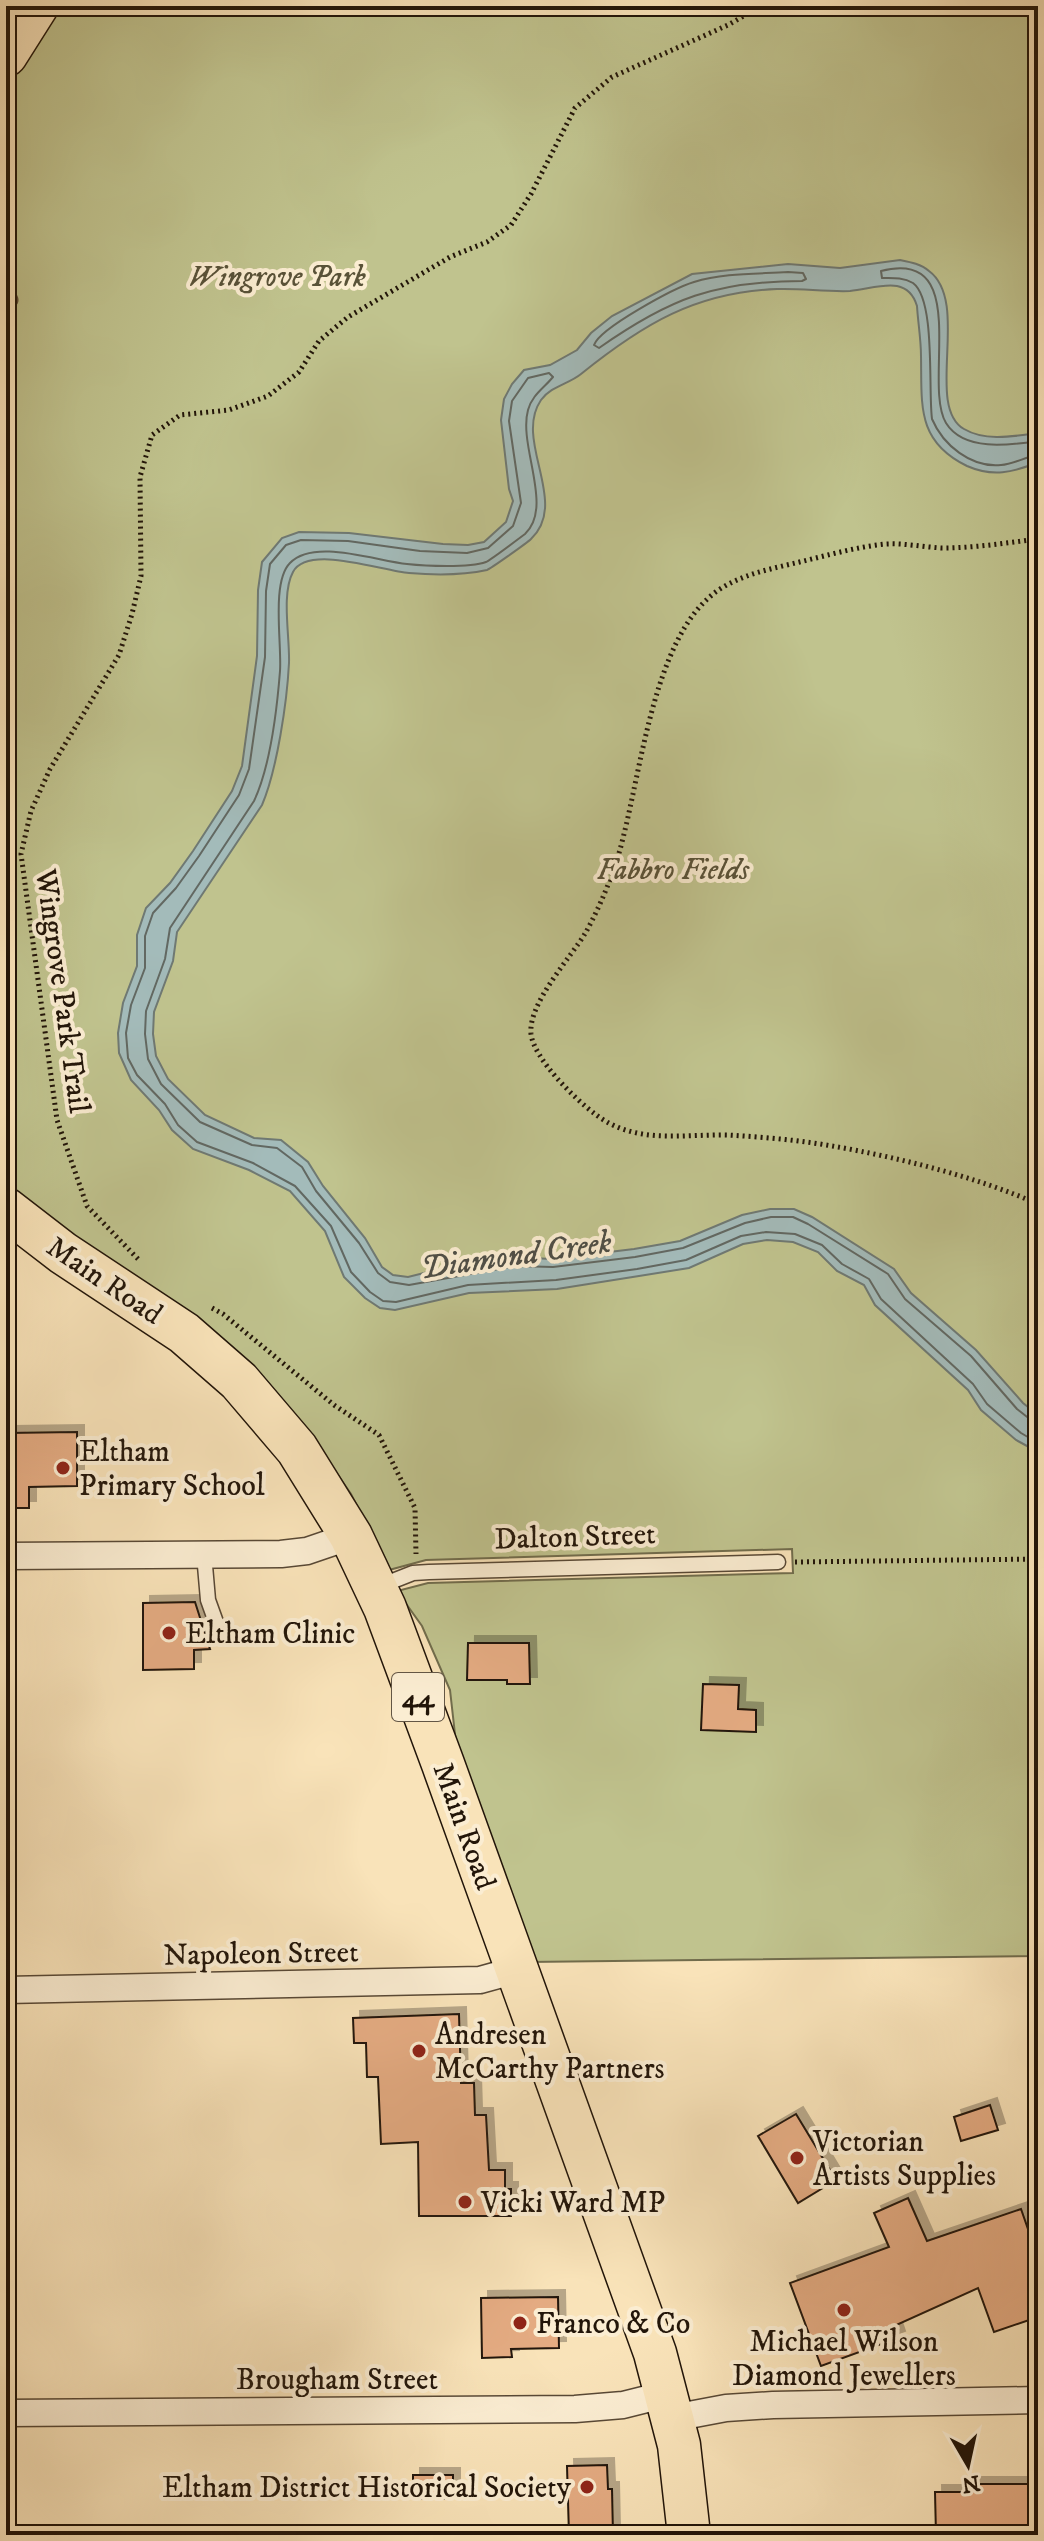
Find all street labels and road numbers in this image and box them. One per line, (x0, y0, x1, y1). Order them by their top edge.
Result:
street label: Wingrove Park Trail (26, 866, 97, 1116)
street label: Main Road (39, 1229, 169, 1334)
street label: Dalton Street (494, 1516, 656, 1559)
road number: 44 (392, 1673, 444, 1721)
street label: Main Road (424, 1758, 504, 1895)
street label: Napoleon Street (163, 1934, 359, 1975)
street label: Brougham Street (236, 2362, 438, 2399)

